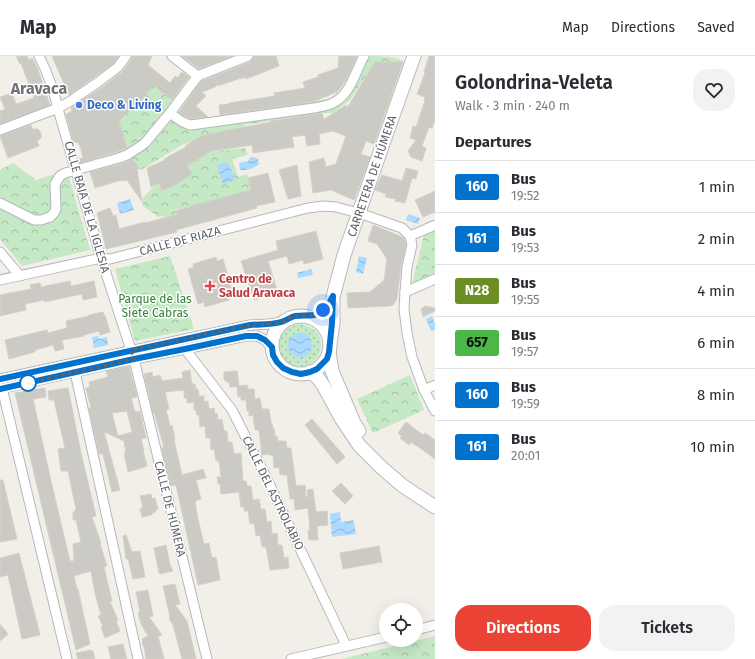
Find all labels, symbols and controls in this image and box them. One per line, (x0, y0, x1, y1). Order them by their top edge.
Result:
text: Map (20, 16, 57, 39)
text: Map (562, 19, 589, 36)
text: Directions (611, 19, 675, 36)
text: Saved (697, 19, 735, 36)
button: heart (693, 69, 735, 111)
text: Golondrina-Veleta (455, 71, 613, 94)
district label: Aravaca (10, 79, 68, 98)
place label: Deco & Living (87, 98, 162, 112)
text: Walk · 3 min · 240 m (455, 98, 570, 113)
marker: Deco & Living (74, 100, 84, 110)
street label: CARRETERA DE HÚMERA (344, 113, 399, 239)
text: Departures (455, 133, 532, 151)
street label: CALLE BAJA DE LA IGLESIA (61, 139, 113, 275)
text: Bus (511, 170, 536, 188)
text: 160 (466, 178, 488, 195)
text: 1 min (699, 178, 735, 196)
text: 19:52 (511, 188, 539, 203)
text: Bus (511, 222, 536, 240)
street label: CALLE DE RIAZA (138, 223, 222, 259)
text: 161 (467, 230, 487, 247)
text: 2 min (698, 230, 735, 248)
text: 19:53 (511, 240, 540, 255)
place label: Centro de Salud Aravaca (219, 272, 296, 300)
text: Bus (511, 274, 536, 292)
marker: Centro de Salud Aravaca (204, 280, 216, 292)
text: N28 (465, 282, 489, 299)
text: 4 min (697, 282, 735, 300)
park label: Parque de las Siete Cabras (118, 292, 192, 320)
text: 19:55 (511, 292, 540, 307)
your location (313, 300, 333, 320)
text: Bus (511, 326, 536, 344)
text: 657 (466, 334, 488, 351)
text: 6 min (697, 334, 735, 352)
text: 19:57 (511, 344, 539, 359)
unlabelled marker (19, 374, 37, 392)
text: Bus (511, 378, 536, 396)
text: 160 (466, 386, 488, 403)
text: 8 min (697, 386, 735, 404)
text: 19:59 (511, 396, 540, 411)
text: Bus (511, 430, 536, 448)
street label: CALLE DEL ASTROLABIO (239, 434, 307, 552)
text: 161 (467, 438, 487, 455)
text: 10 min (690, 438, 735, 456)
text: 20:01 (511, 448, 540, 463)
street label: CALLE DE HÚMERA (151, 459, 190, 559)
map controls (379, 603, 423, 647)
button: locate (379, 603, 423, 647)
button: Directions (455, 605, 591, 651)
button: Tickets (599, 605, 735, 651)

